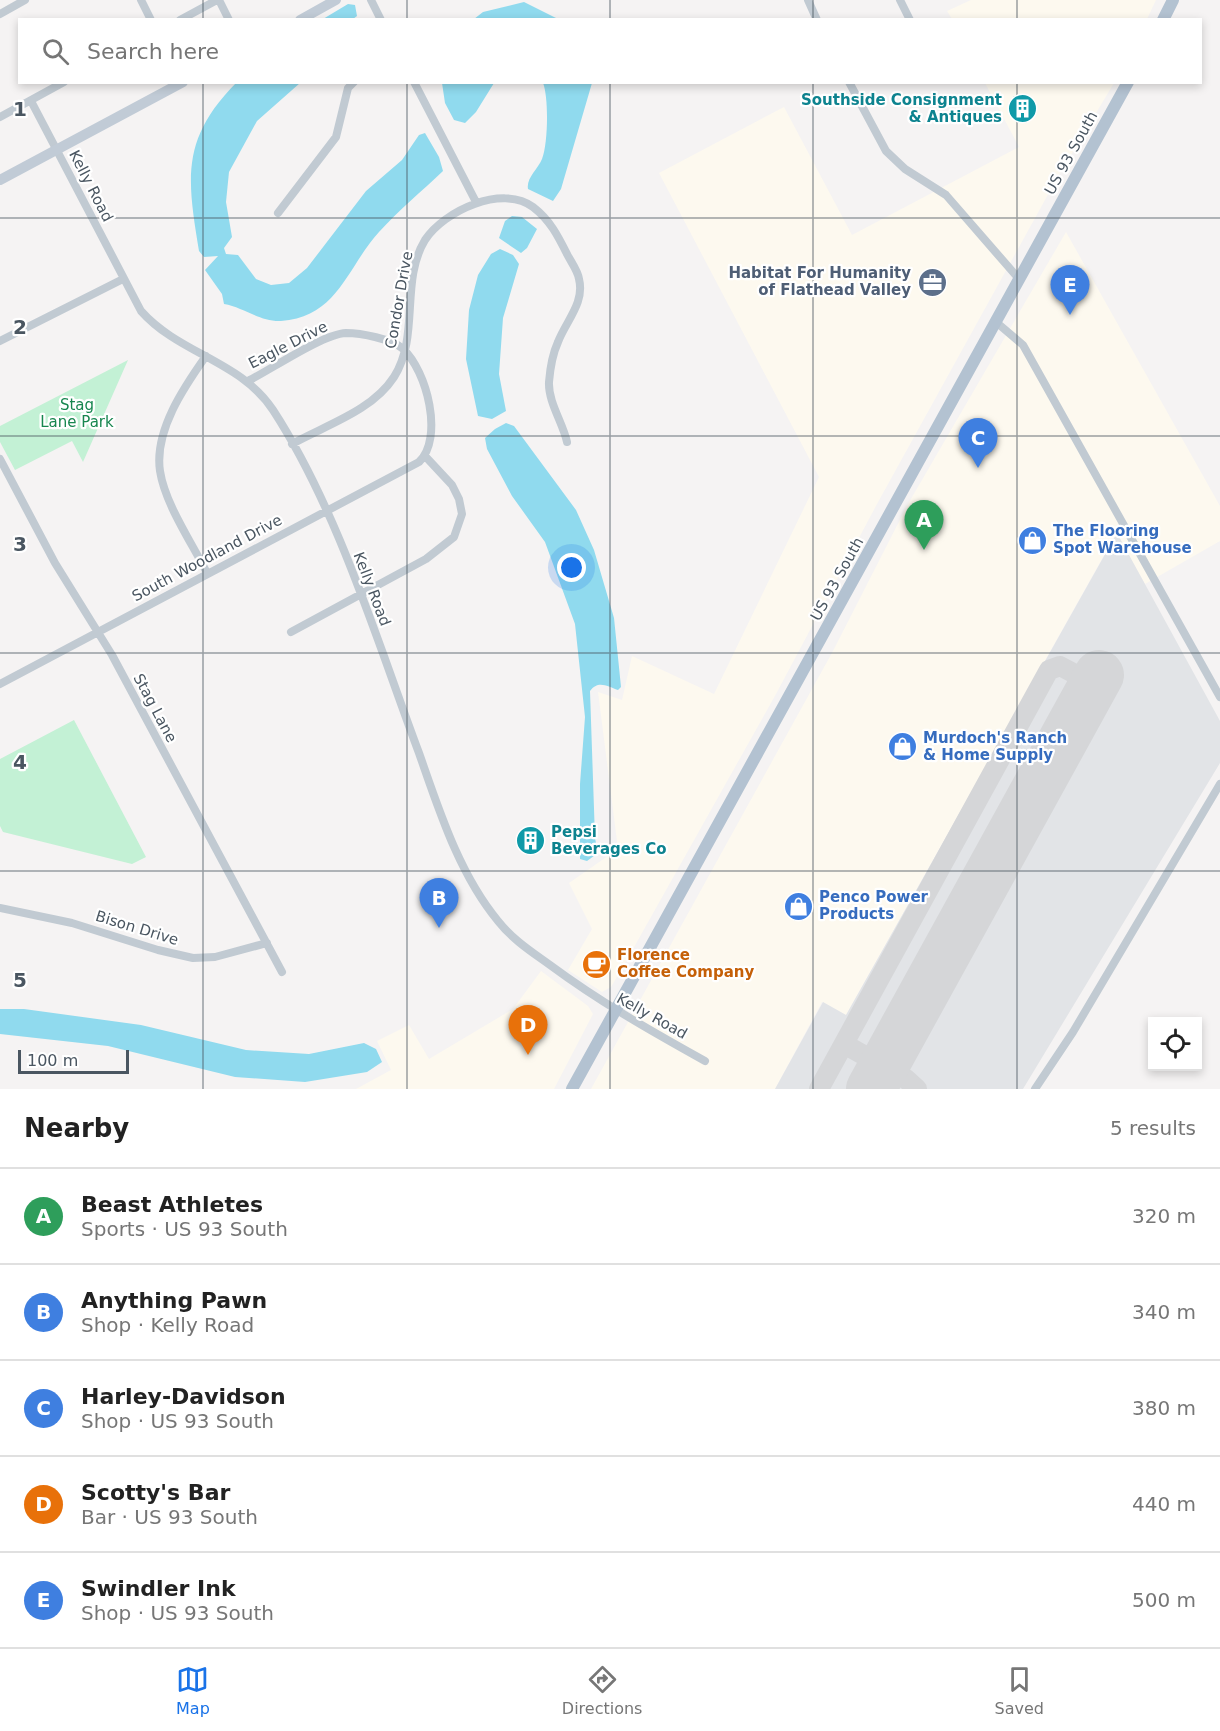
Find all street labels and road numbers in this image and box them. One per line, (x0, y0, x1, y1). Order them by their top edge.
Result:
street label: US 93 South (1041, 108, 1101, 198)
street label: Kelly Road (65, 147, 117, 225)
street label: Condor Drive (382, 250, 416, 350)
street label: Eagle Drive (245, 317, 331, 373)
street label: South Woodland Drive (129, 511, 285, 605)
street label: US 93 South (807, 534, 867, 624)
street label: Kelly Road (350, 549, 394, 629)
street label: Stag Lane (129, 671, 181, 745)
street label: Bison Drive (93, 907, 181, 949)
street label: Kelly Road (614, 989, 690, 1043)

